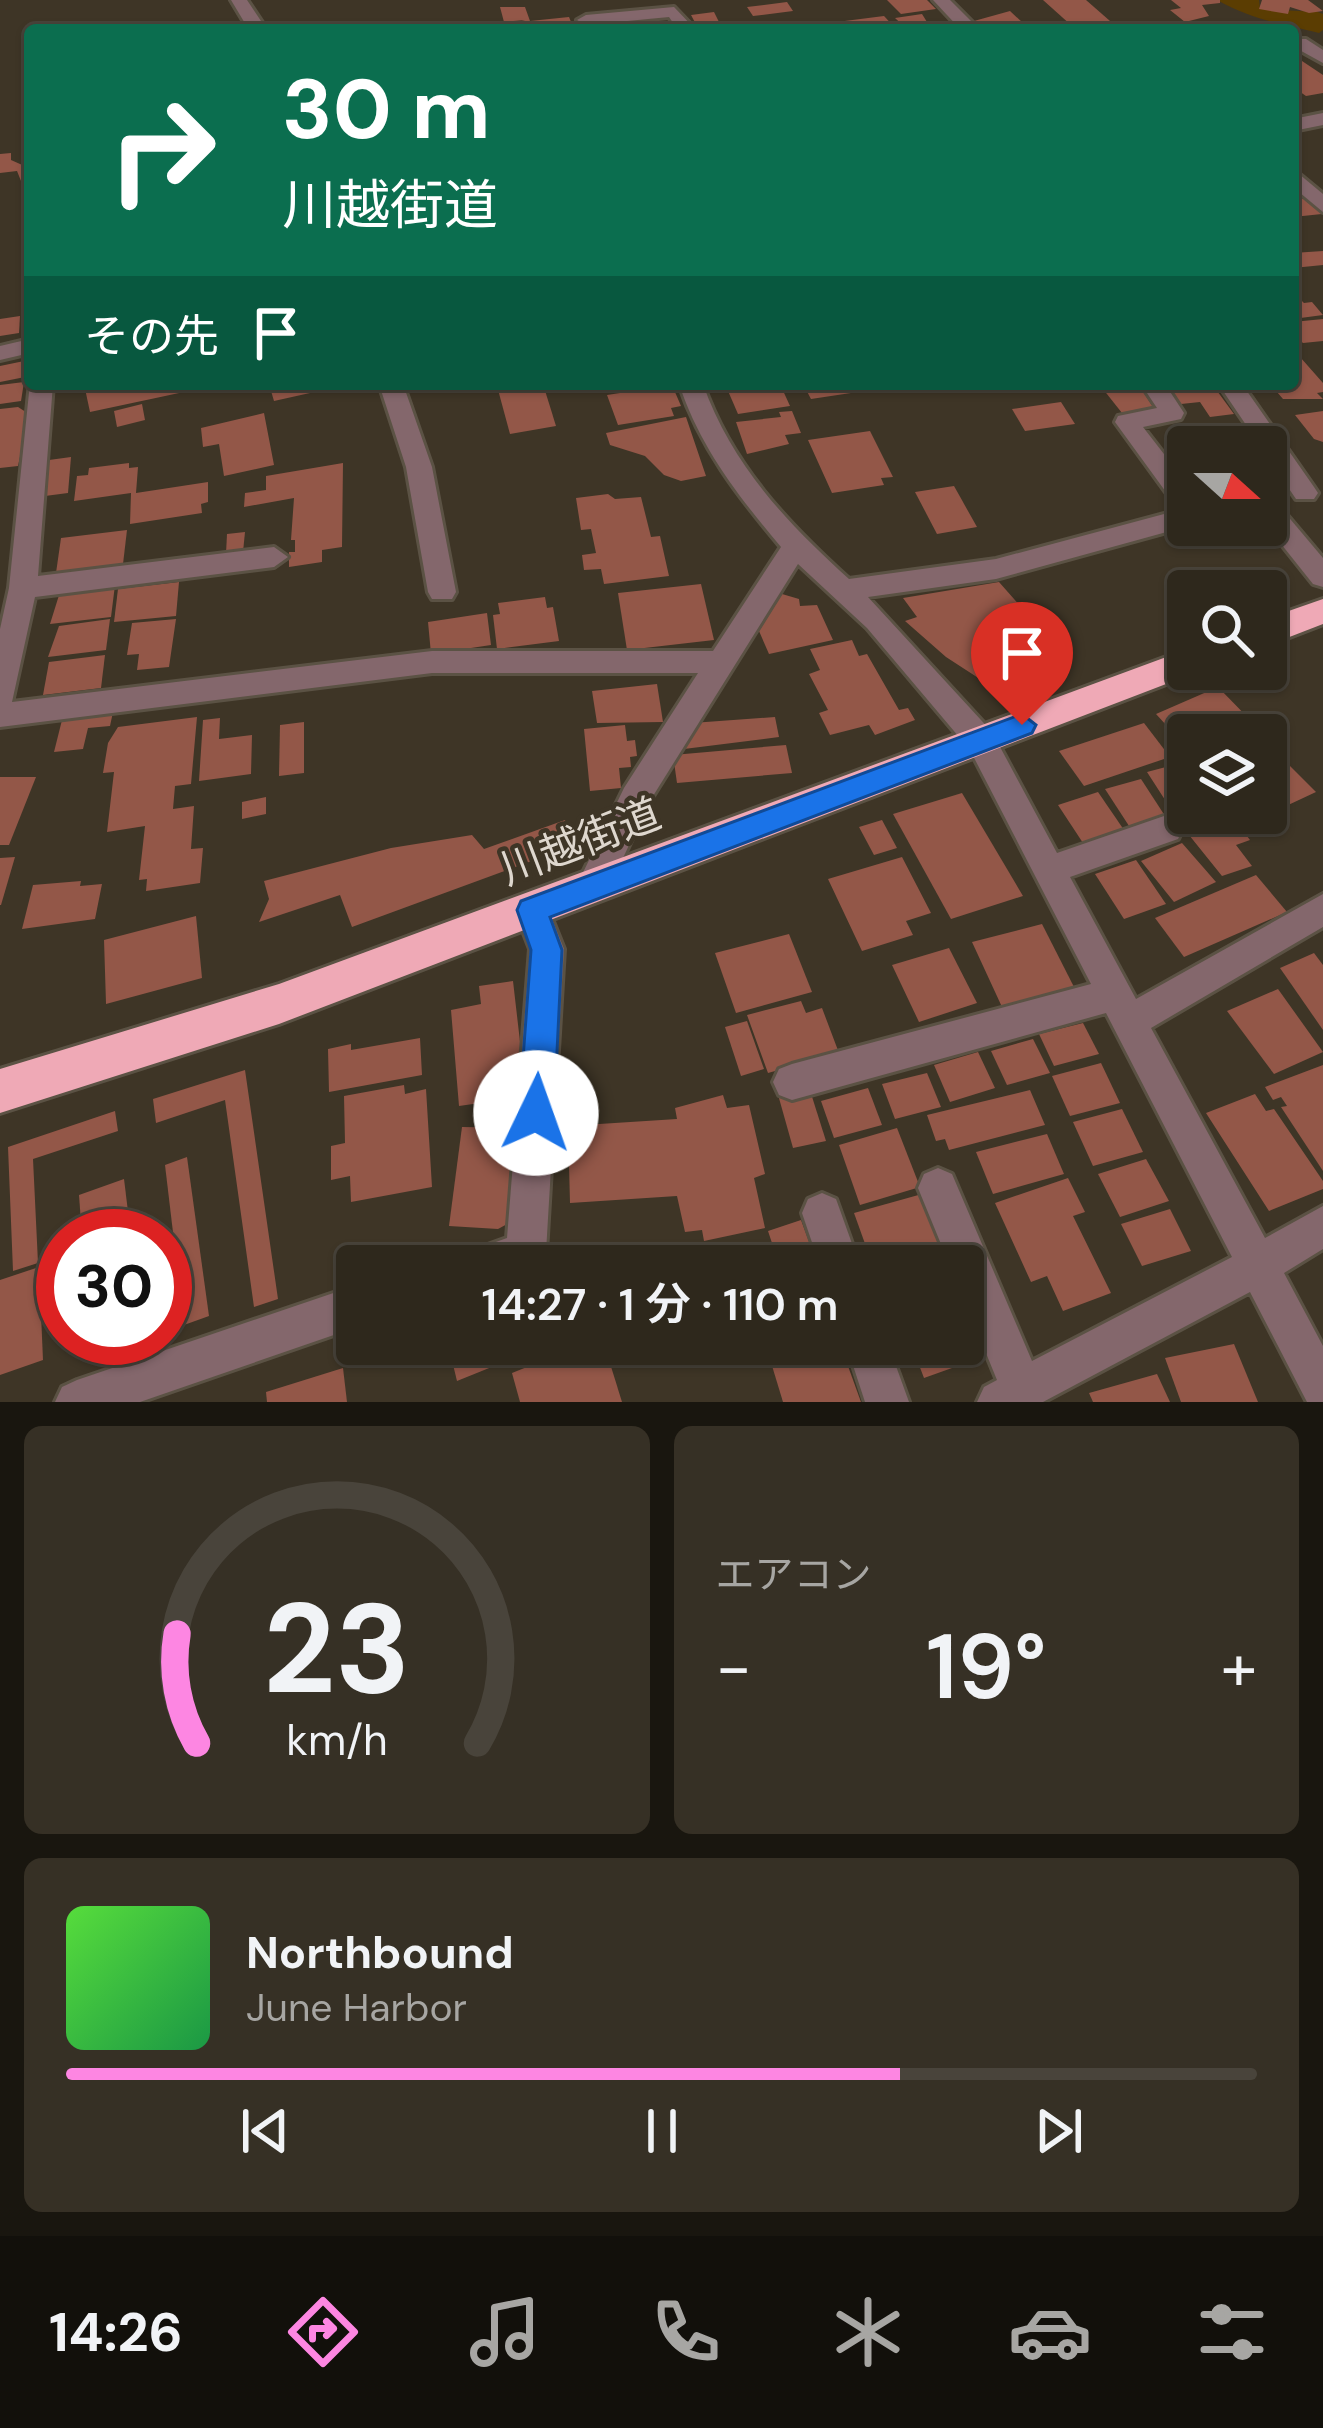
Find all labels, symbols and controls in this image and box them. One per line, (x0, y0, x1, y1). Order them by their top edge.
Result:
text: 30 m (282, 55, 491, 164)
icon: right (84, 72, 240, 228)
text: 川越街道 (282, 170, 498, 241)
icon: arrive (243, 300, 309, 366)
text: その先 (84, 307, 219, 366)
north arrow (1167, 426, 1287, 546)
map controls (1167, 426, 1287, 834)
button: search (1167, 570, 1287, 690)
pin (971, 602, 1073, 725)
icon: arrive (989, 620, 1055, 686)
button: layers (1167, 714, 1287, 834)
street label: 川越街道 (492, 786, 668, 897)
position arrow (473, 1050, 599, 1176)
speed limit sign: 30 (36, 1209, 192, 1365)
text: 14:27 · 1 分 · 110 m (482, 1275, 838, 1334)
text: エアコン (716, 1549, 872, 1600)
text: 23 (263, 1568, 410, 1731)
text: 19° (926, 1609, 1046, 1726)
text: − (716, 1625, 752, 1710)
text: + (1221, 1625, 1257, 1710)
text: km/h (286, 1712, 387, 1768)
text: Northbound (246, 1923, 514, 1982)
text: June Harbor (246, 1982, 467, 2033)
icon: previous (232, 2098, 298, 2164)
icon: pause (629, 2098, 695, 2164)
icon: next (1026, 2098, 1092, 2164)
icon: directions (281, 2290, 365, 2374)
icon: music (463, 2290, 547, 2374)
icon: phone (644, 2290, 728, 2374)
icon: climate (826, 2290, 910, 2374)
icon: car (1008, 2290, 1092, 2374)
icon: filters (1190, 2290, 1274, 2374)
text: 14:26 (49, 2297, 183, 2368)

